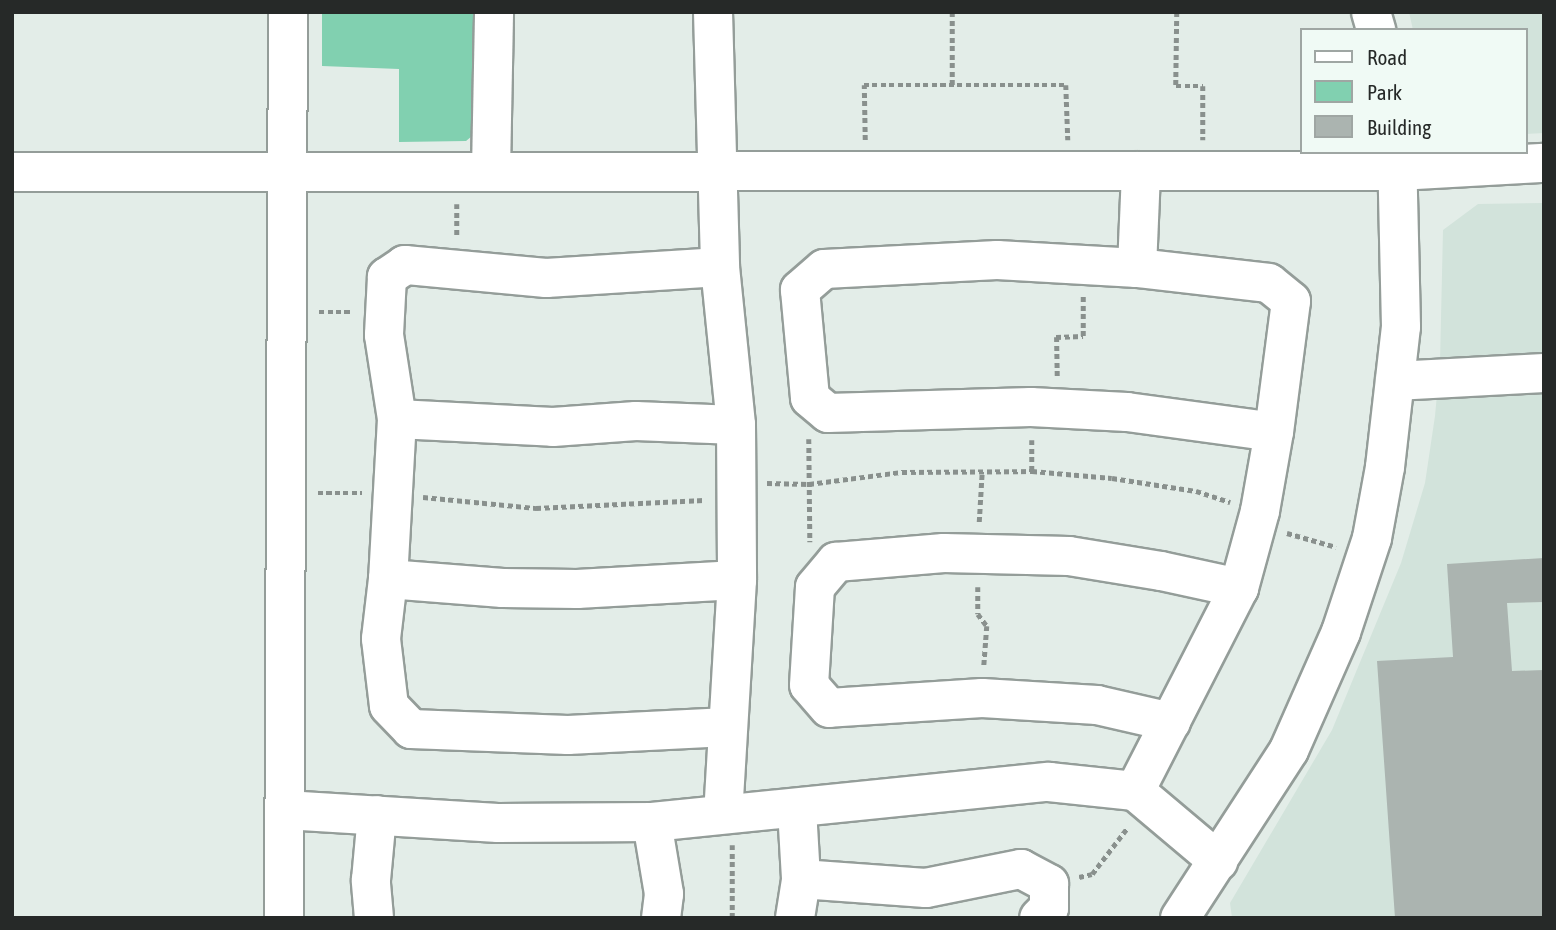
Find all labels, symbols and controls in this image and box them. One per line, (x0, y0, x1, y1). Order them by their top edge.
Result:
legend (1300, 28, 1528, 154)
text: Road (1367, 45, 1407, 69)
text: Park (1367, 80, 1402, 104)
text: Building (1367, 115, 1431, 139)

